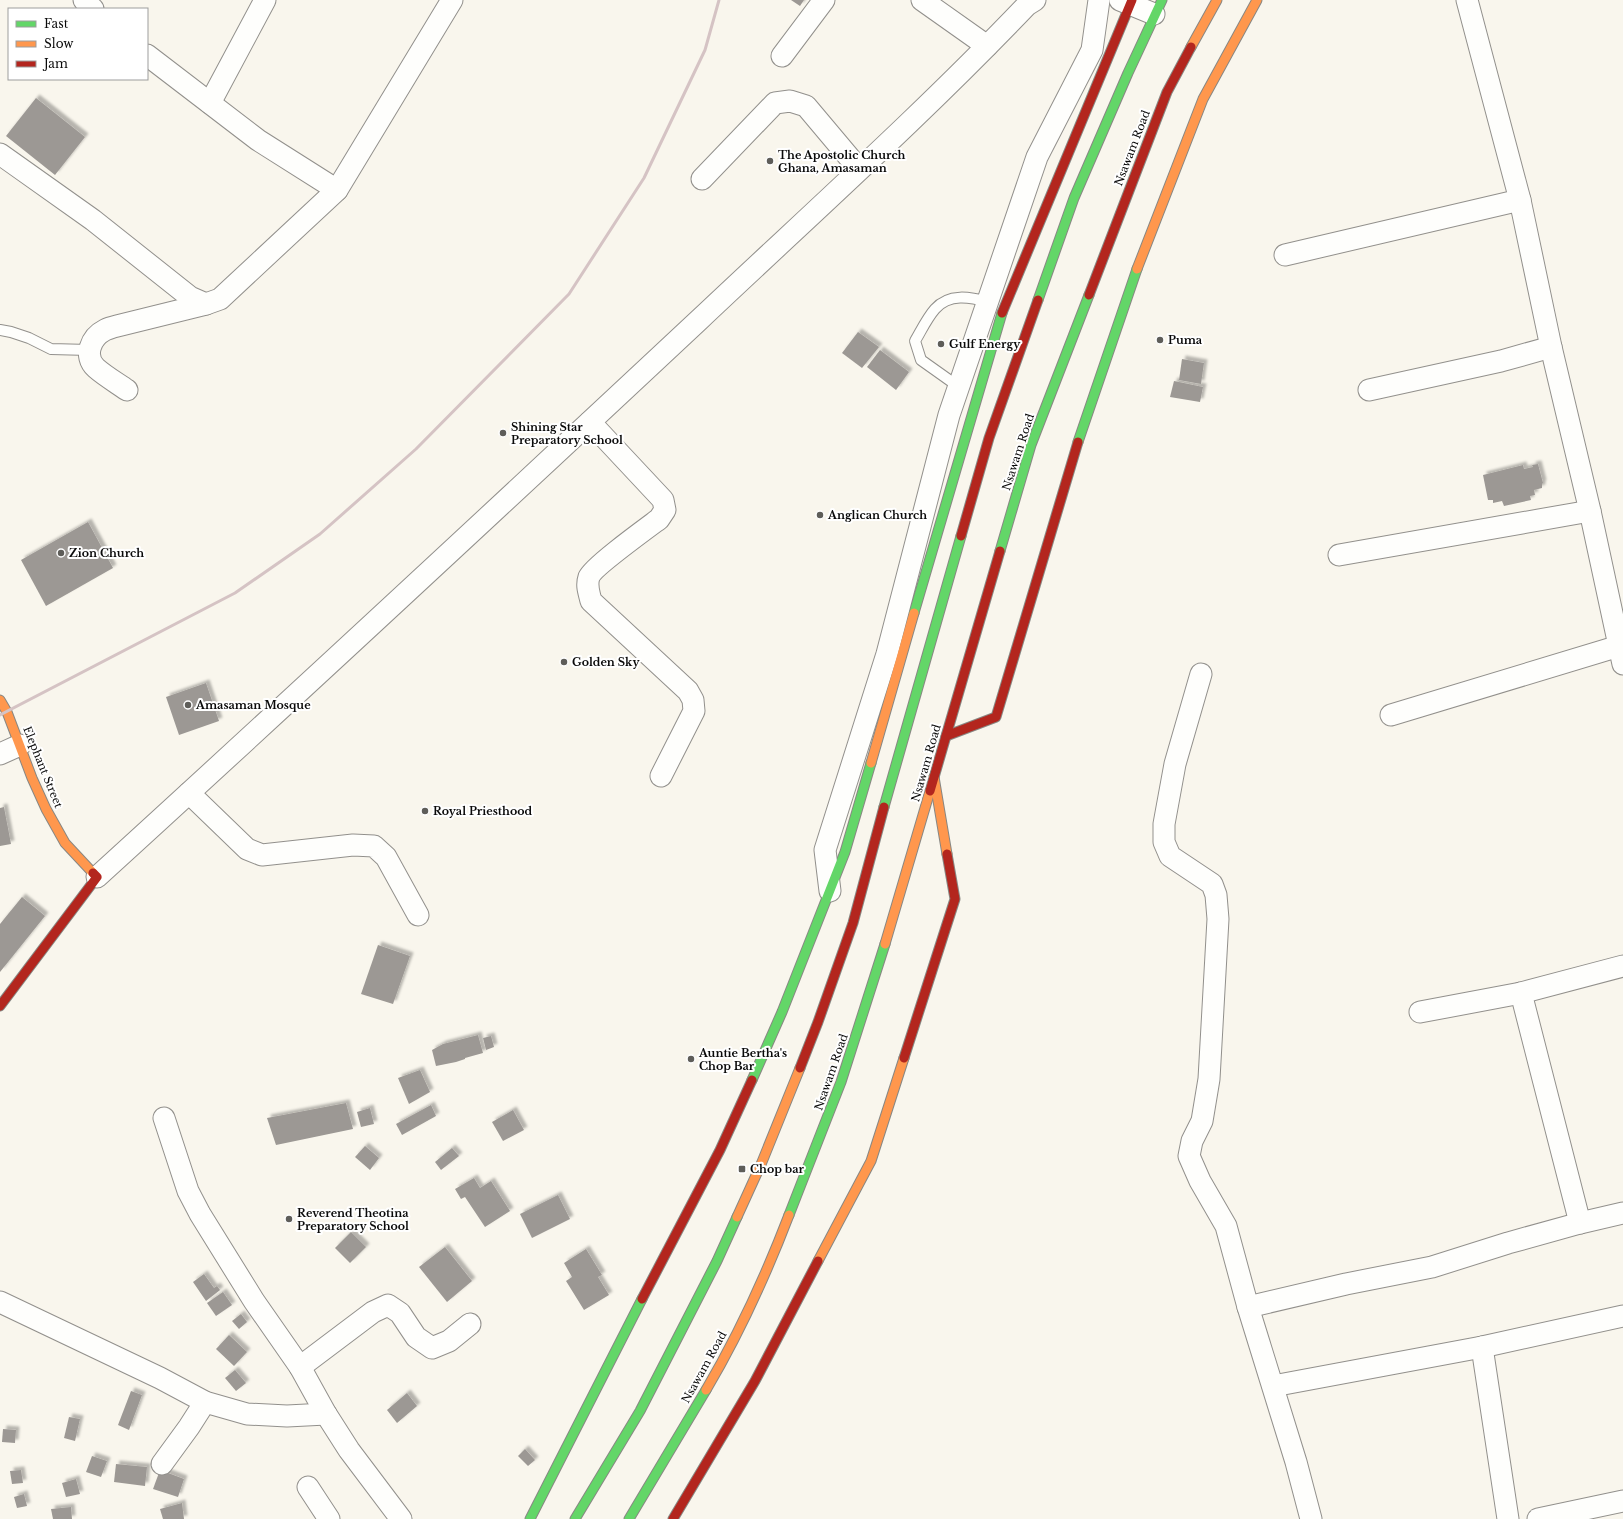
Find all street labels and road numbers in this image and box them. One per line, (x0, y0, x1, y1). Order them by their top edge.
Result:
street label: Nsawam Road (1111, 108, 1153, 188)
street label: Nsawam Road (999, 411, 1037, 492)
street label: Nsawam Road (908, 722, 944, 803)
street label: Elephant Street (20, 724, 66, 811)
street label: Nsawam Road (811, 1031, 851, 1112)
street label: Nsawam Road (678, 1328, 730, 1405)

